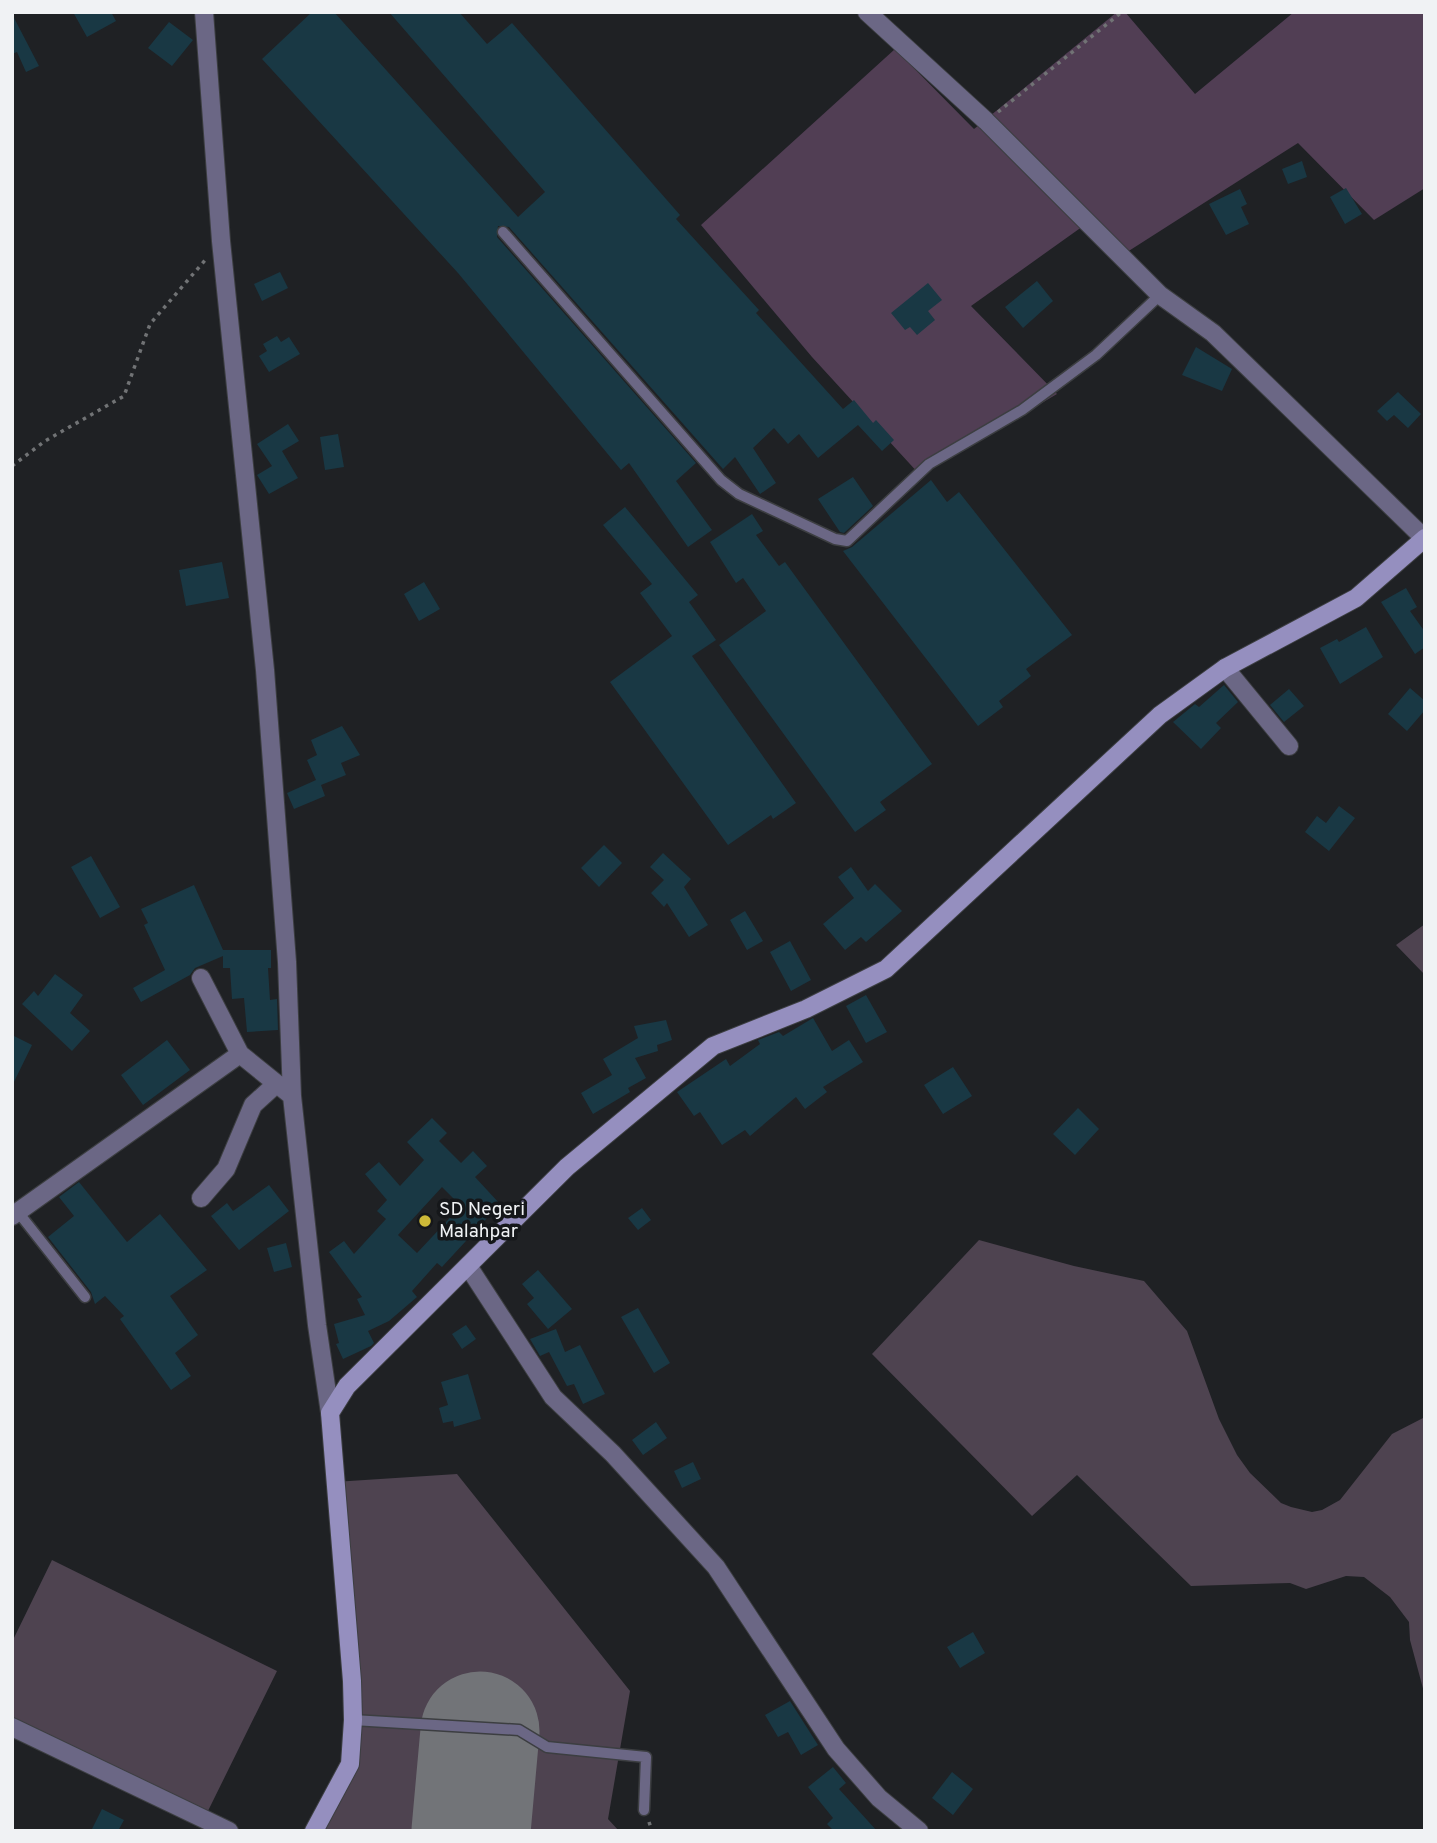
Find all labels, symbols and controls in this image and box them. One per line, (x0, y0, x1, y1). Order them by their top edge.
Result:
place label: SD Negeri Malahpar (439, 1198, 525, 1244)
marker: SD Negeri Malahpar (417, 1213, 433, 1229)

